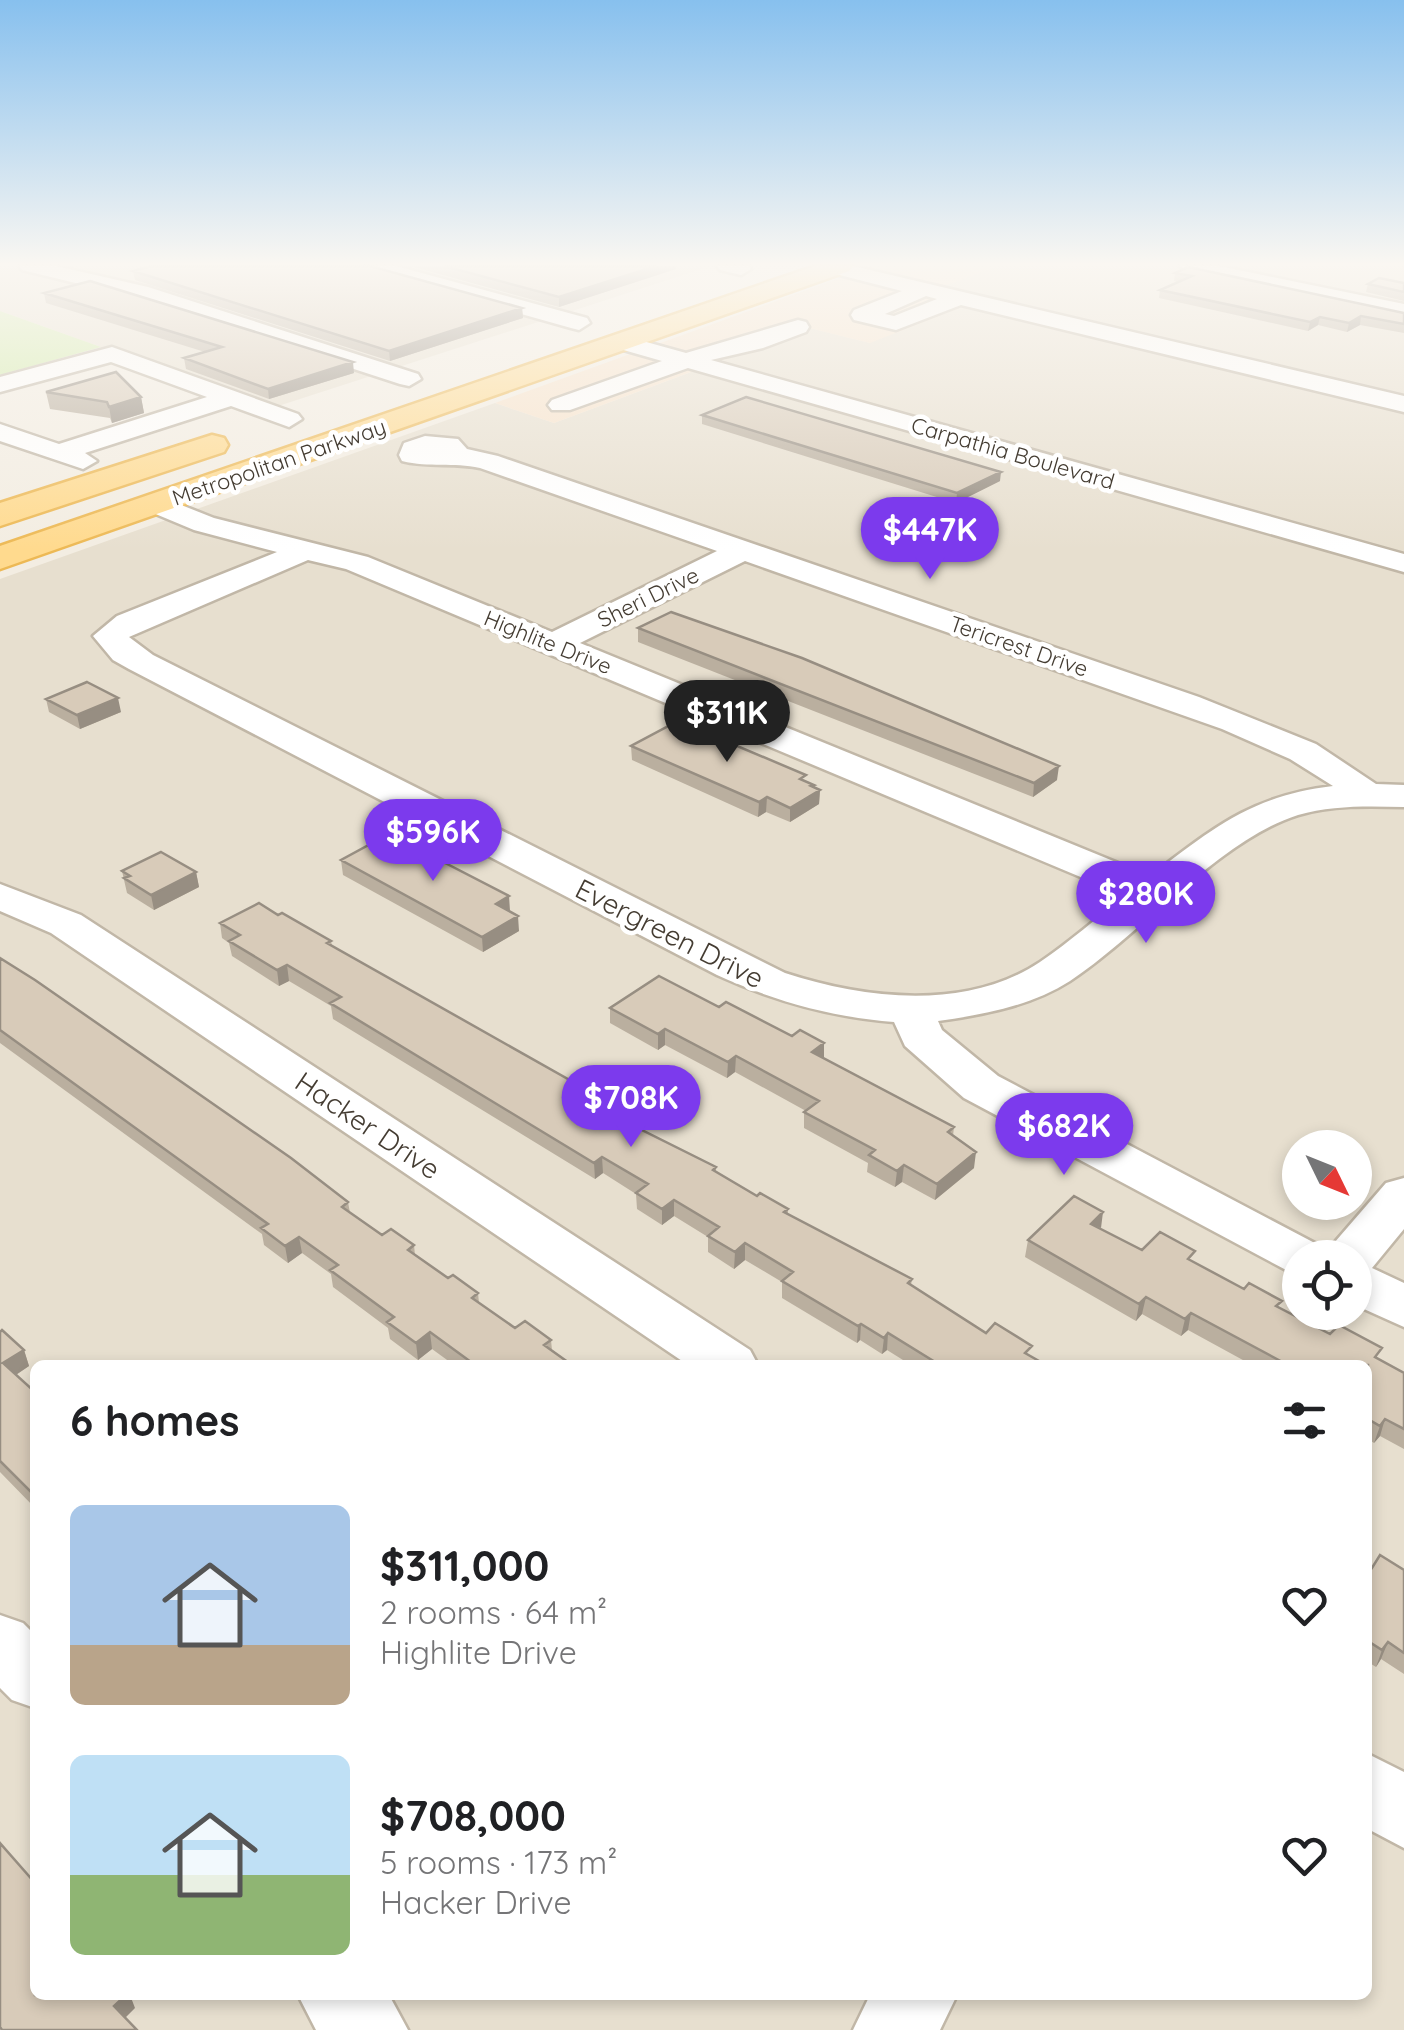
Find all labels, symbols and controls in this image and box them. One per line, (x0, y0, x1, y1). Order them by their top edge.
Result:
street label: Carpathia Boulevard (908, 411, 1118, 495)
street label: Metropolitan Parkway (168, 412, 390, 512)
pin: $447K (860, 497, 1000, 582)
text: $447K (883, 509, 977, 549)
street label: Sheri Drive (593, 560, 703, 634)
street label: Highlite Drive (480, 604, 616, 680)
street label: Tericrest Drive (946, 609, 1092, 683)
pin: $311K (657, 680, 797, 765)
text: $311K (686, 692, 768, 732)
pin: $596K (363, 799, 503, 884)
text: $596K (386, 811, 480, 851)
pin: $280K (1076, 861, 1216, 946)
street label: Evergreen Drive (570, 870, 770, 996)
text: $280K (1098, 873, 1194, 913)
street label: Hacker Drive (289, 1064, 447, 1186)
pin: $708K (561, 1065, 701, 1150)
text: $708K (584, 1077, 678, 1117)
pin: $682K (994, 1093, 1134, 1178)
text: $682K (1017, 1105, 1111, 1145)
north arrow (1282, 1130, 1372, 1220)
map controls (1282, 1130, 1372, 1330)
button: locate (1282, 1240, 1372, 1330)
icon: filters (1277, 1393, 1332, 1448)
text: 6 homes (70, 1394, 240, 1447)
text: $311,000 (380, 1539, 549, 1592)
icon: home (150, 1545, 270, 1665)
icon: heart (1277, 1578, 1332, 1633)
text: 2 rooms · 64 m² (380, 1592, 607, 1632)
text: Highlite Drive (380, 1632, 577, 1672)
text: $708,000 (380, 1789, 566, 1842)
icon: home (150, 1795, 270, 1915)
icon: heart (1277, 1828, 1332, 1883)
text: 5 rooms · 173 m² (380, 1842, 617, 1882)
text: Hacker Drive (380, 1882, 572, 1922)

